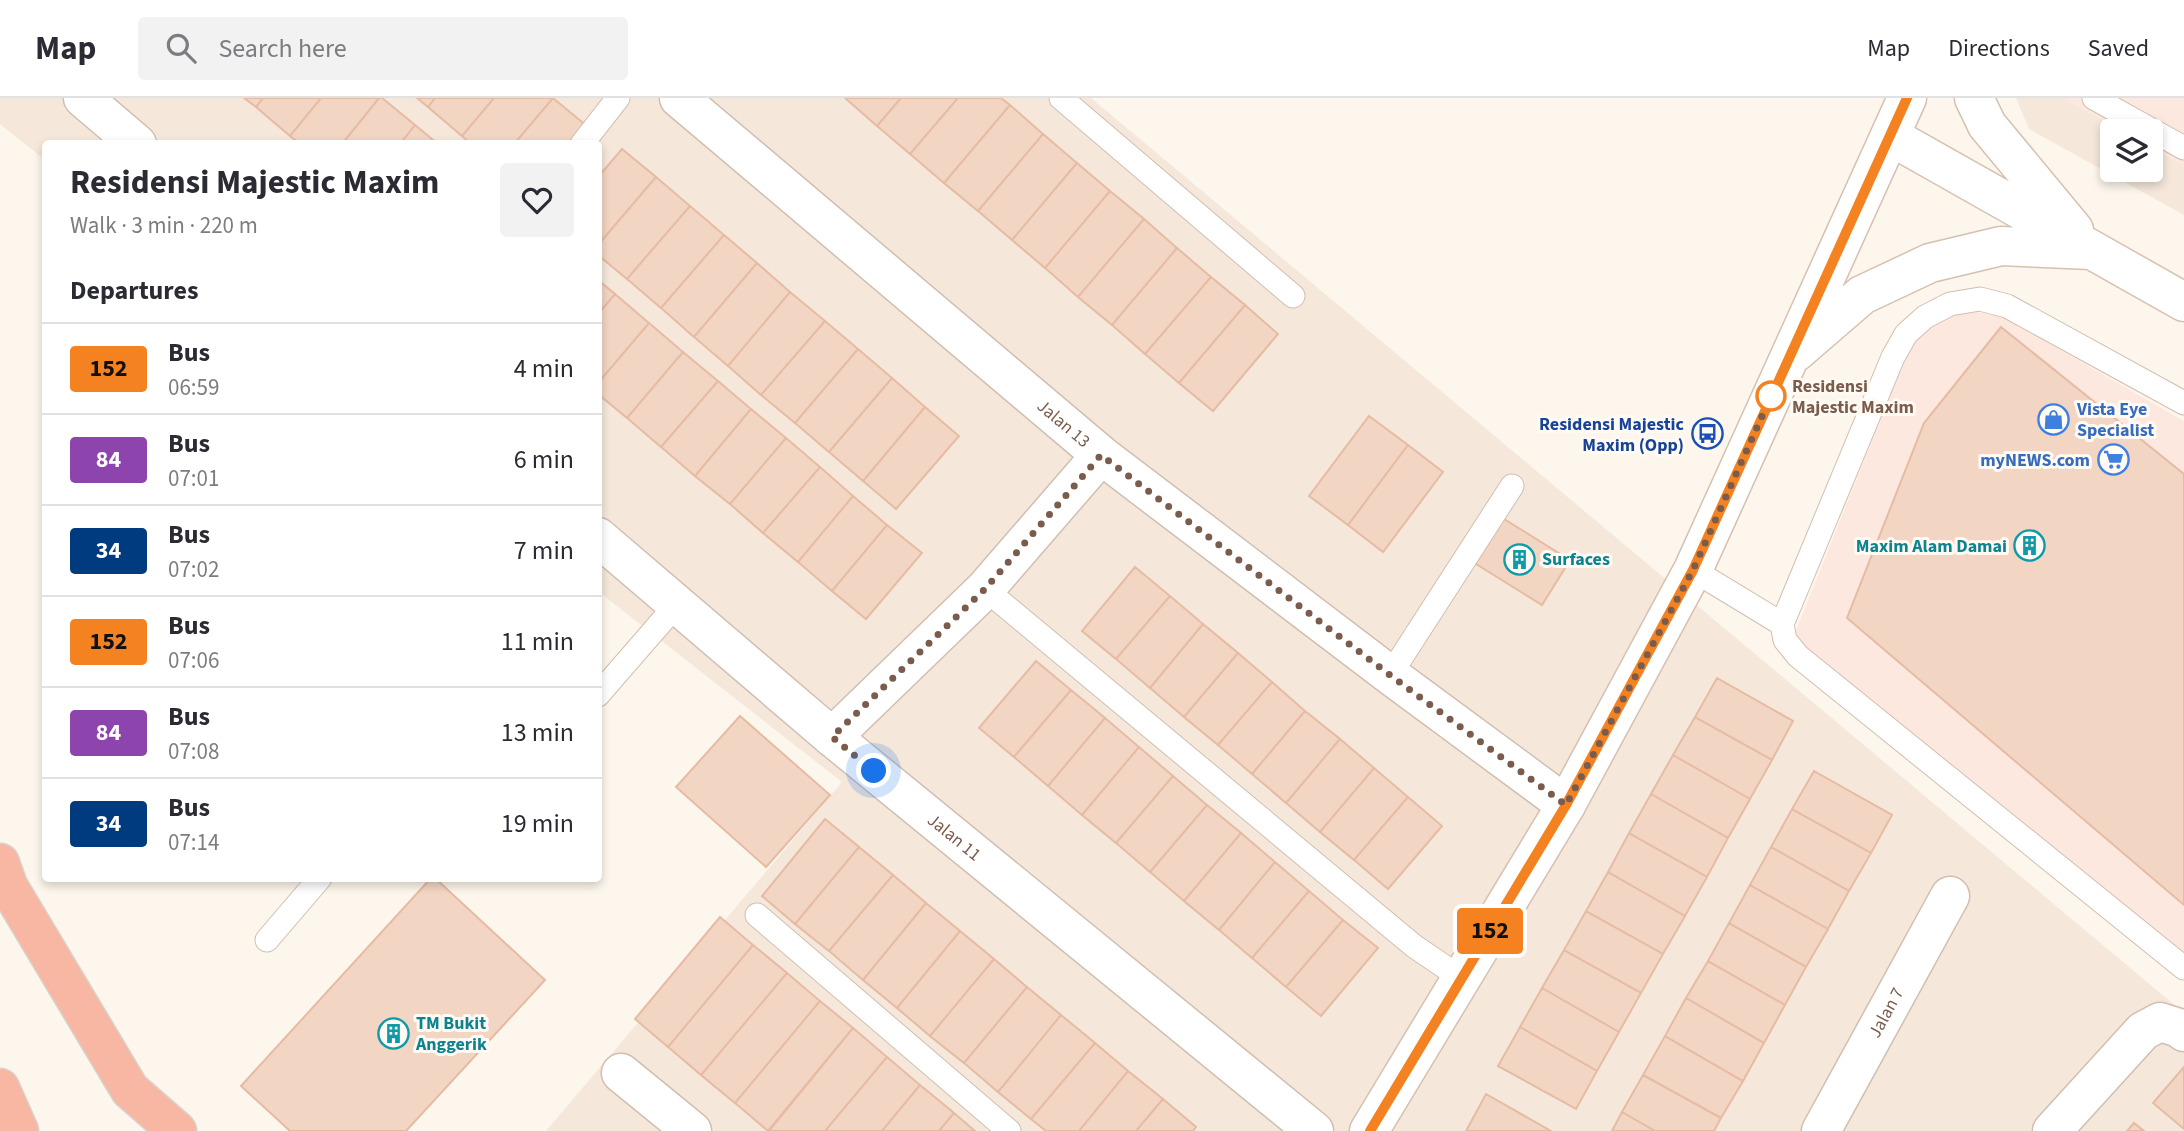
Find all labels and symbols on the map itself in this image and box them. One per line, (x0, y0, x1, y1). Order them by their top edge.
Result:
place label: Residensi Majestic Maxim (1792, 374, 1914, 420)
marker: Residensi Majestic Maxim (1756, 381, 1786, 411)
street label: Jalan 13 (1031, 394, 1096, 454)
place label: Vista Eye Specialist (2076, 397, 2154, 443)
shop icon: Vista Eye Specialist (2037, 402, 2071, 436)
place label: Residensi Majestic Maxim (Opp) (1539, 412, 1685, 458)
bus stop icon: Residensi Majestic Maxim (Opp) (1690, 417, 1724, 451)
supermarket icon: myNEWS.com (2096, 443, 2130, 477)
place label: myNEWS.com (1980, 448, 2090, 473)
building icon: Maxim Alam Damai (2013, 529, 2047, 563)
place label: Maxim Alam Damai (1856, 534, 2007, 559)
building icon: Surfaces (1502, 542, 1536, 576)
place label: Surfaces (1542, 547, 1610, 572)
your location (856, 753, 891, 788)
street label: Jalan 11 (922, 808, 986, 867)
line badge: 152 (1450, 908, 1530, 954)
street label: Jalan 7 (1862, 983, 1910, 1042)
place label: TM Bukit Anggerik (415, 1011, 487, 1057)
building icon: TM Bukit Anggerik (376, 1016, 410, 1050)

